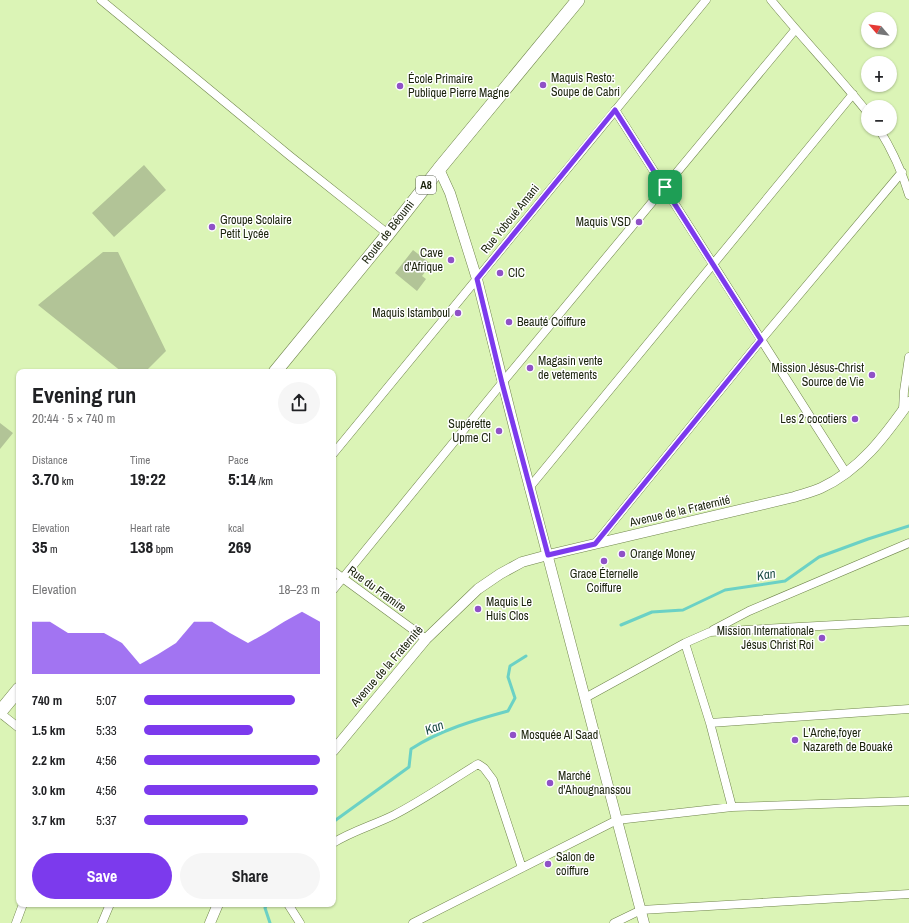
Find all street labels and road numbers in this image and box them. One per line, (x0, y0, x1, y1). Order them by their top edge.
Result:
road number: A8 (416, 176, 436, 194)
street label: Rue Yoboué Amani (477, 181, 543, 257)
street label: Route de Béoumi (358, 197, 418, 267)
street label: Avenue de la Fraternité (627, 492, 732, 531)
street label: Rue du Framire (344, 562, 410, 616)
street label: Avenue de la Fraternité (347, 622, 427, 711)

